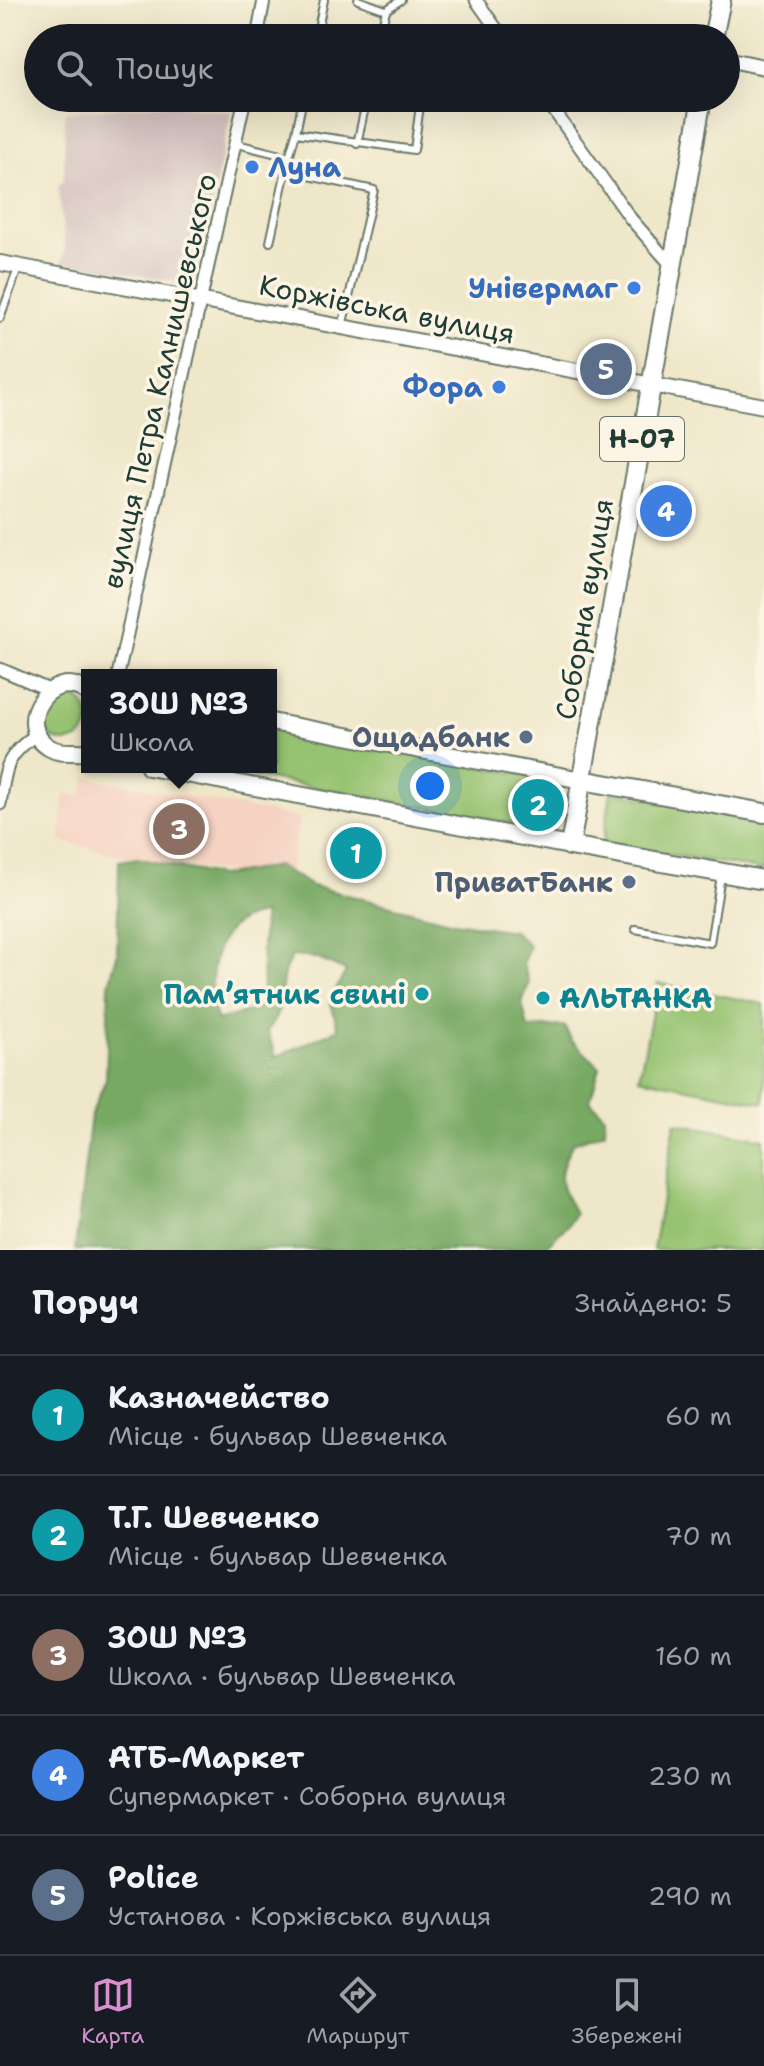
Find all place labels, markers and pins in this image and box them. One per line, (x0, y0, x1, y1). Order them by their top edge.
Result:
place label: Луна (268, 148, 341, 186)
marker: Луна (243, 158, 261, 176)
place label: Універмаг (468, 269, 619, 307)
marker: Універмаг (625, 279, 643, 297)
pin: 5 (580, 339, 632, 399)
place label: Фора (403, 368, 483, 406)
marker: Фора (490, 378, 508, 396)
pin: 4 (640, 481, 692, 541)
place label: Ощадбанк (352, 718, 510, 756)
marker: Ощадбанк (517, 728, 535, 746)
pin: 2 (512, 775, 564, 835)
pin: 3 (153, 799, 205, 859)
pin: 1 (330, 823, 382, 883)
place label: ПриватБанк (435, 863, 613, 901)
marker: ПриватБанк (620, 873, 638, 891)
place label: Памʼятник свині (164, 975, 406, 1013)
place label: АЛЬТАНКА (559, 979, 713, 1017)
marker: Памʼятник свині (413, 985, 431, 1003)
marker: АЛЬТАНКА (534, 989, 552, 1007)

